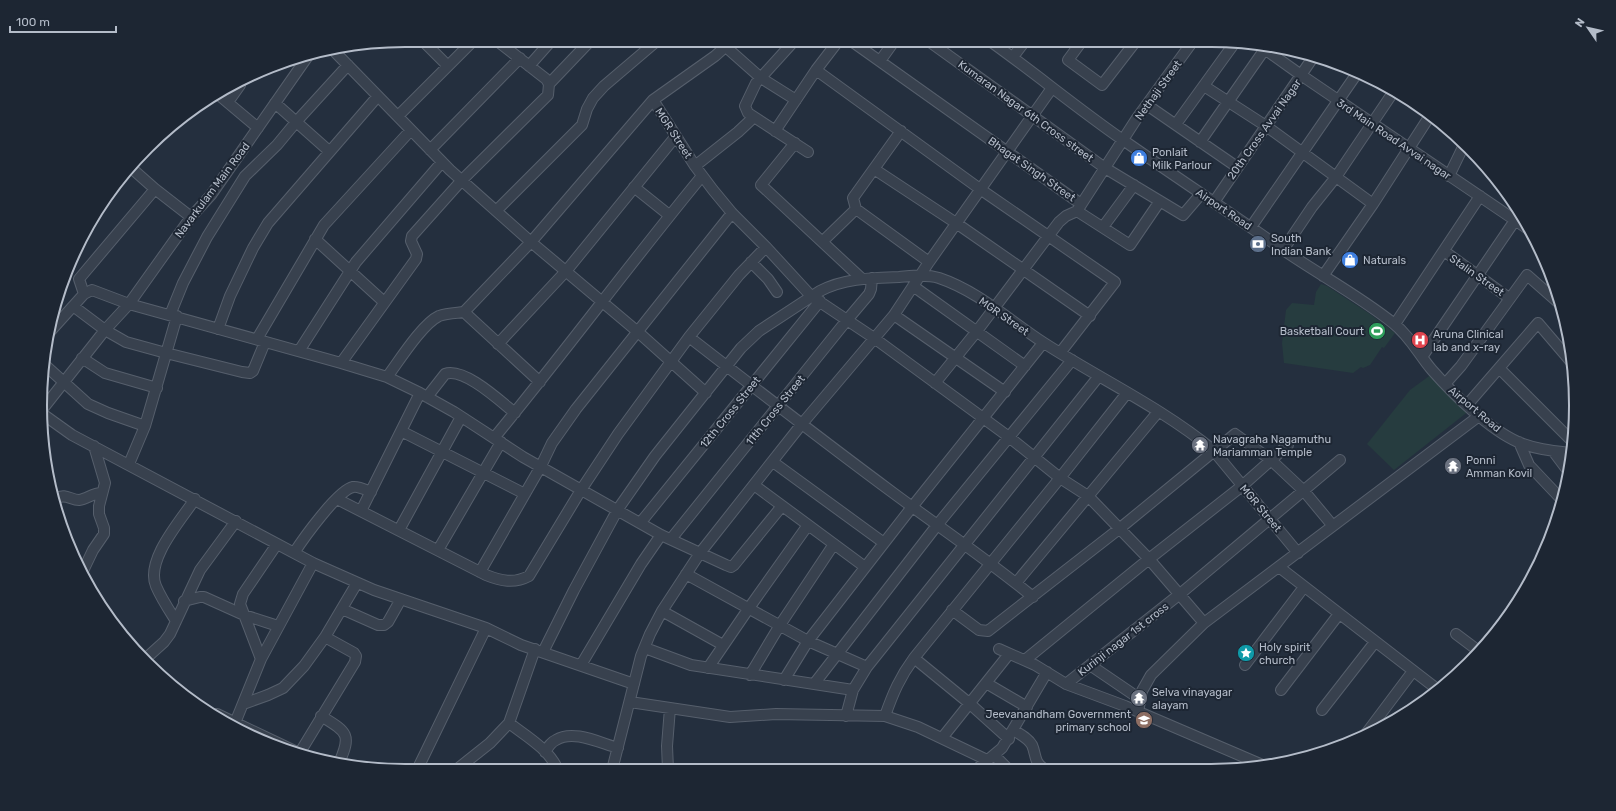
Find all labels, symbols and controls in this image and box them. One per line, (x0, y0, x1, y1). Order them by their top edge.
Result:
scale bar (10, 8, 116, 34)
north arrow (1568, 8, 1608, 48)
text: 100 m (16, 15, 50, 29)
text: N (1573, 16, 1588, 30)
street label: Nethaji Street (1132, 57, 1185, 123)
street label: Kumaran Nagar 6th Cross street (956, 58, 1096, 165)
street label: 20th Cross Avvai Nagar (1225, 76, 1304, 182)
street label: 3rd Main Road Avvai nagar (1334, 96, 1454, 183)
street label: MGR Street (652, 105, 695, 162)
street label: Bhagat Singh Street (986, 134, 1078, 205)
street label: Navarkulam Main Road (172, 140, 253, 241)
place label: Ponlait Milk Parlour (1152, 146, 1212, 172)
shop icon: Ponlait Milk Parlour (1129, 148, 1149, 168)
street label: Airport Road (1193, 186, 1254, 233)
place label: South Indian Bank (1271, 232, 1331, 258)
bank icon: South Indian Bank (1248, 234, 1268, 254)
shop icon: Naturals (1340, 250, 1360, 270)
street label: Stalin Street (1447, 252, 1507, 299)
place label: Naturals (1363, 254, 1406, 267)
street label: MGR Street (976, 294, 1032, 339)
sports icon: Basketball Court (1367, 321, 1387, 341)
place label: Basketball Court (1280, 325, 1365, 338)
place label: Aruna Clinical lab and x-ray (1433, 328, 1503, 354)
hospital icon: Aruna Clinical lab and x-ray (1410, 330, 1430, 350)
street label: 11th Cross Street (743, 372, 808, 448)
street label: 12th Cross Street (698, 373, 764, 451)
street label: Airport Road (1446, 384, 1503, 435)
place label: Navagraha Nagamuthu Mariamman Temple (1213, 433, 1331, 459)
temple icon: Navagraha Nagamuthu Mariamman Temple (1190, 435, 1210, 455)
place label: Ponni Amman Kovil (1466, 454, 1532, 480)
temple icon: Ponni Amman Kovil (1443, 456, 1463, 476)
street label: MGR Street (1237, 482, 1285, 535)
street label: Kurinji nagar 1st cross (1075, 600, 1172, 679)
place label: Holy spirit church (1259, 641, 1311, 667)
place icon: Holy spirit church (1236, 643, 1256, 663)
place label: Selva vinayagar alayam (1152, 686, 1233, 712)
temple icon: Selva vinayagar alayam (1129, 688, 1149, 708)
place label: Jeevanandham Government primary school (985, 708, 1132, 734)
school or university icon: Jeevanandham Government primary school (1134, 710, 1154, 730)

